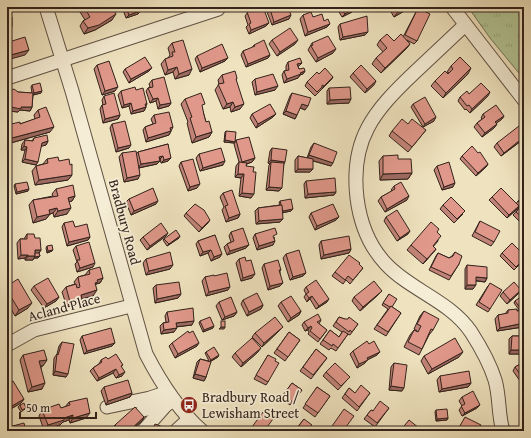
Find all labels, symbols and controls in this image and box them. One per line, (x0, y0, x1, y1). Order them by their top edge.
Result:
street label: Bradbury Road (104, 177, 146, 267)
street label: Acland Place (26, 288, 103, 326)
place label: Bradbury Road / Lewisham Street (202, 387, 300, 423)
scale bar (20, 394, 96, 420)
bus stop icon: Bradbury Road / Lewisham Street (179, 395, 199, 415)
text: 50 m (26, 399, 50, 416)

